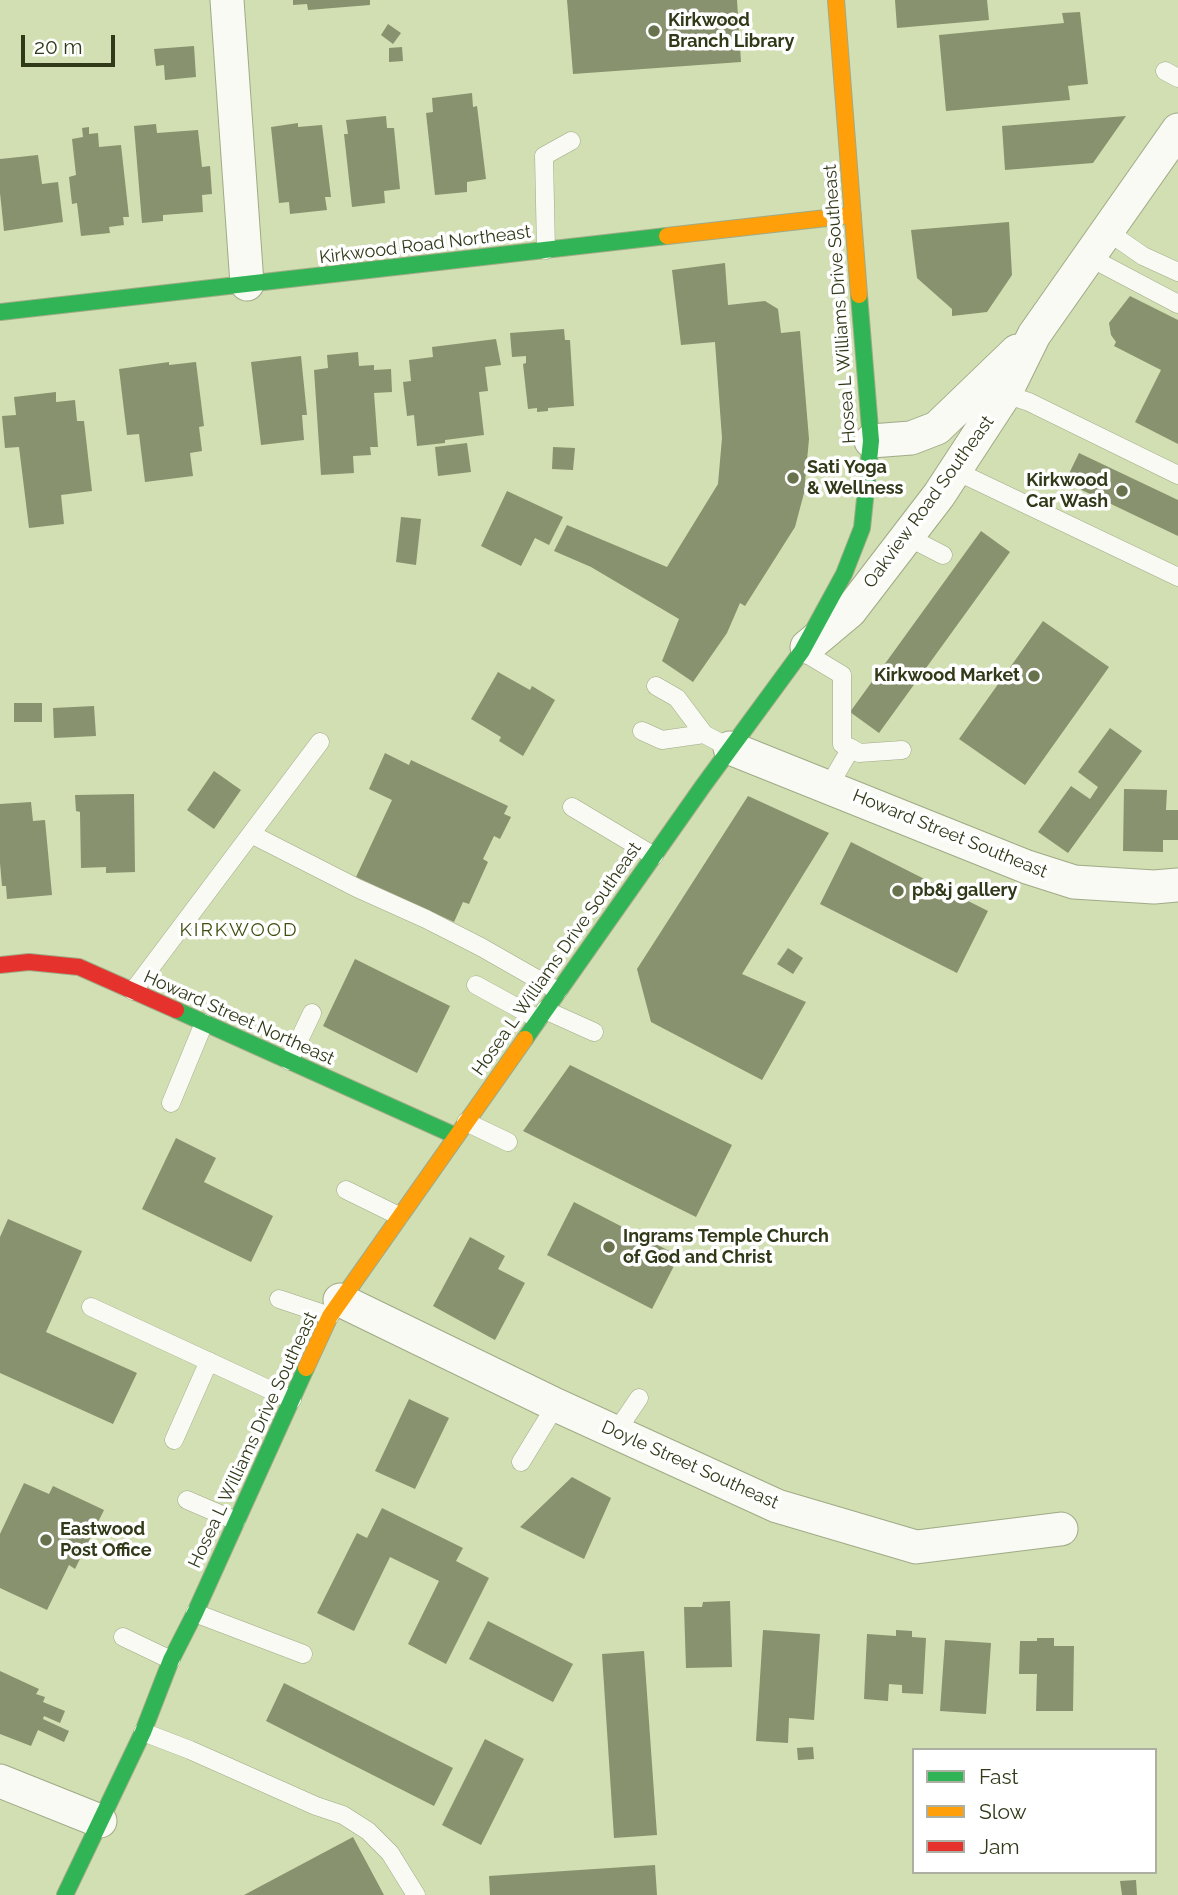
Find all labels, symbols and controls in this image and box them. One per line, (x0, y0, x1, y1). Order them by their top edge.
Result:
place label: Kirkwood Branch Library (668, 10, 794, 52)
scale bar (24, 21, 119, 65)
marker: Kirkwood Branch Library (646, 23, 662, 39)
text: 20 m (34, 34, 82, 59)
street label: Hosea L Williams Drive Southeast (819, 163, 861, 445)
street label: Kirkwood Road Northeast (318, 221, 532, 269)
street label: Oakview Road Southeast (859, 412, 999, 592)
place label: Sati Yoga & Wellness (807, 457, 903, 500)
marker: Sati Yoga & Wellness (785, 470, 801, 486)
place label: Kirkwood Car Wash (1026, 470, 1108, 512)
marker: Kirkwood Car Wash (1114, 483, 1130, 499)
place label: Kirkwood Market (874, 665, 1020, 687)
marker: Kirkwood Market (1026, 668, 1042, 684)
street label: Howard Street Southeast (850, 785, 1050, 883)
street label: Hosea L Williams Drive Southeast (468, 838, 646, 1080)
place label: pb&j gallery (912, 880, 1017, 902)
marker: pb&j gallery (890, 883, 906, 899)
district label: KIRKWOOD (180, 919, 298, 941)
street label: Howard Street Northeast (140, 966, 338, 1070)
place label: Ingrams Temple Church of God and Christ (623, 1226, 829, 1268)
marker: Ingrams Temple Church of God and Christ (601, 1239, 617, 1255)
street label: Hosea L Williams Drive Southeast (184, 1308, 322, 1572)
street label: Doyle Street Southeast (598, 1416, 782, 1514)
place label: Eastwood Post Office (60, 1519, 151, 1562)
marker: Eastwood Post Office (38, 1532, 54, 1548)
legend (912, 1748, 1157, 1874)
text: Fast (979, 1764, 1019, 1789)
text: Slow (979, 1799, 1027, 1824)
text: Jam (979, 1834, 1020, 1859)

